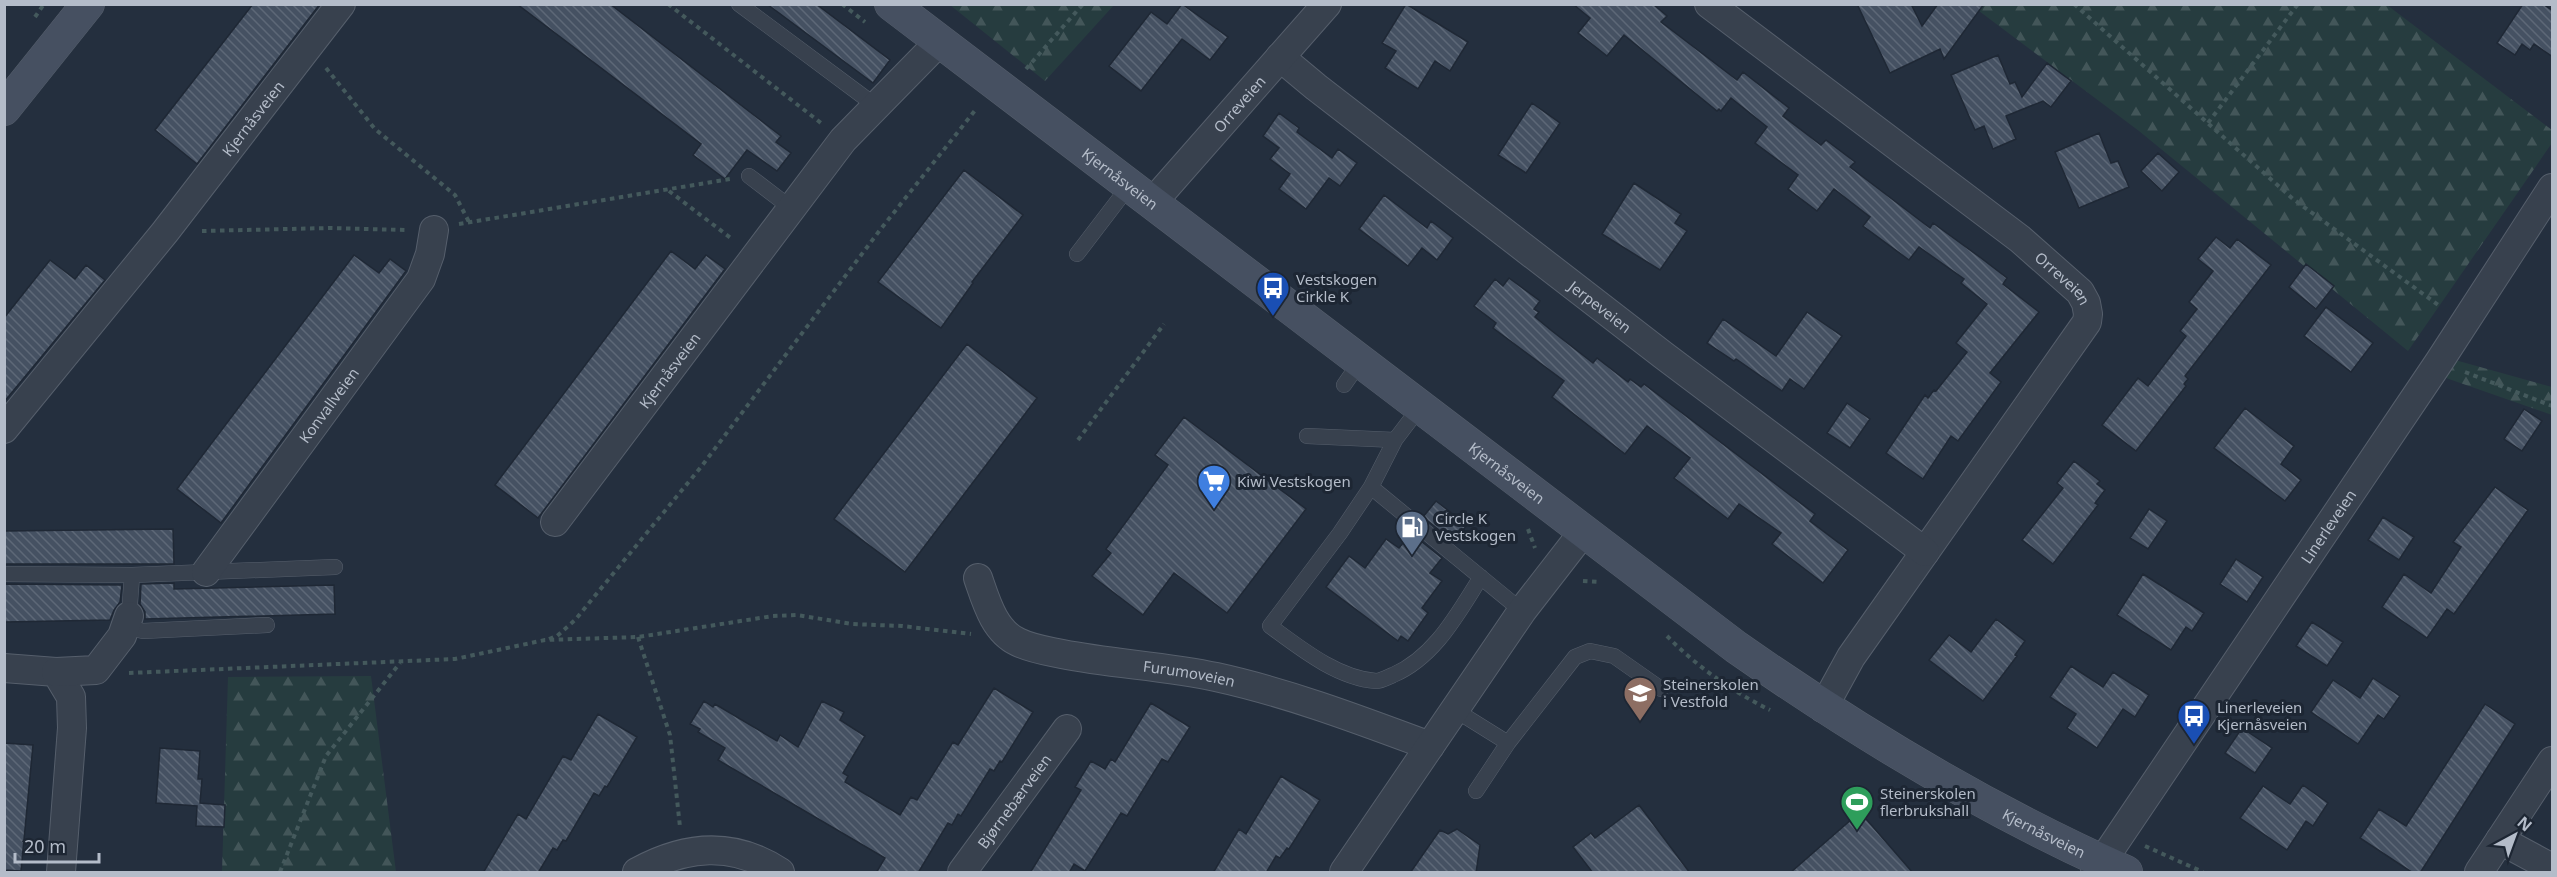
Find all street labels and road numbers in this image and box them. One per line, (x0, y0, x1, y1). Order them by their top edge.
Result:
street label: Orreveien (1209, 71, 1270, 137)
street label: Kjernåsveien (217, 76, 288, 160)
street label: Kjernåsveien (1078, 143, 1162, 214)
street label: Orreveien (2031, 247, 2095, 308)
street label: Jerpeveien (1563, 275, 1636, 337)
street label: Kjernåsveien (634, 328, 705, 412)
street label: Konvallveien (294, 363, 363, 447)
street label: Kjernåsveien (1465, 437, 1549, 508)
street label: Linerleveien (2296, 485, 2360, 567)
street label: Furumoveien (1142, 656, 1237, 691)
street label: Bjørnebærveien (973, 750, 1056, 852)
street label: Kjernåsveien (1999, 804, 2089, 862)

